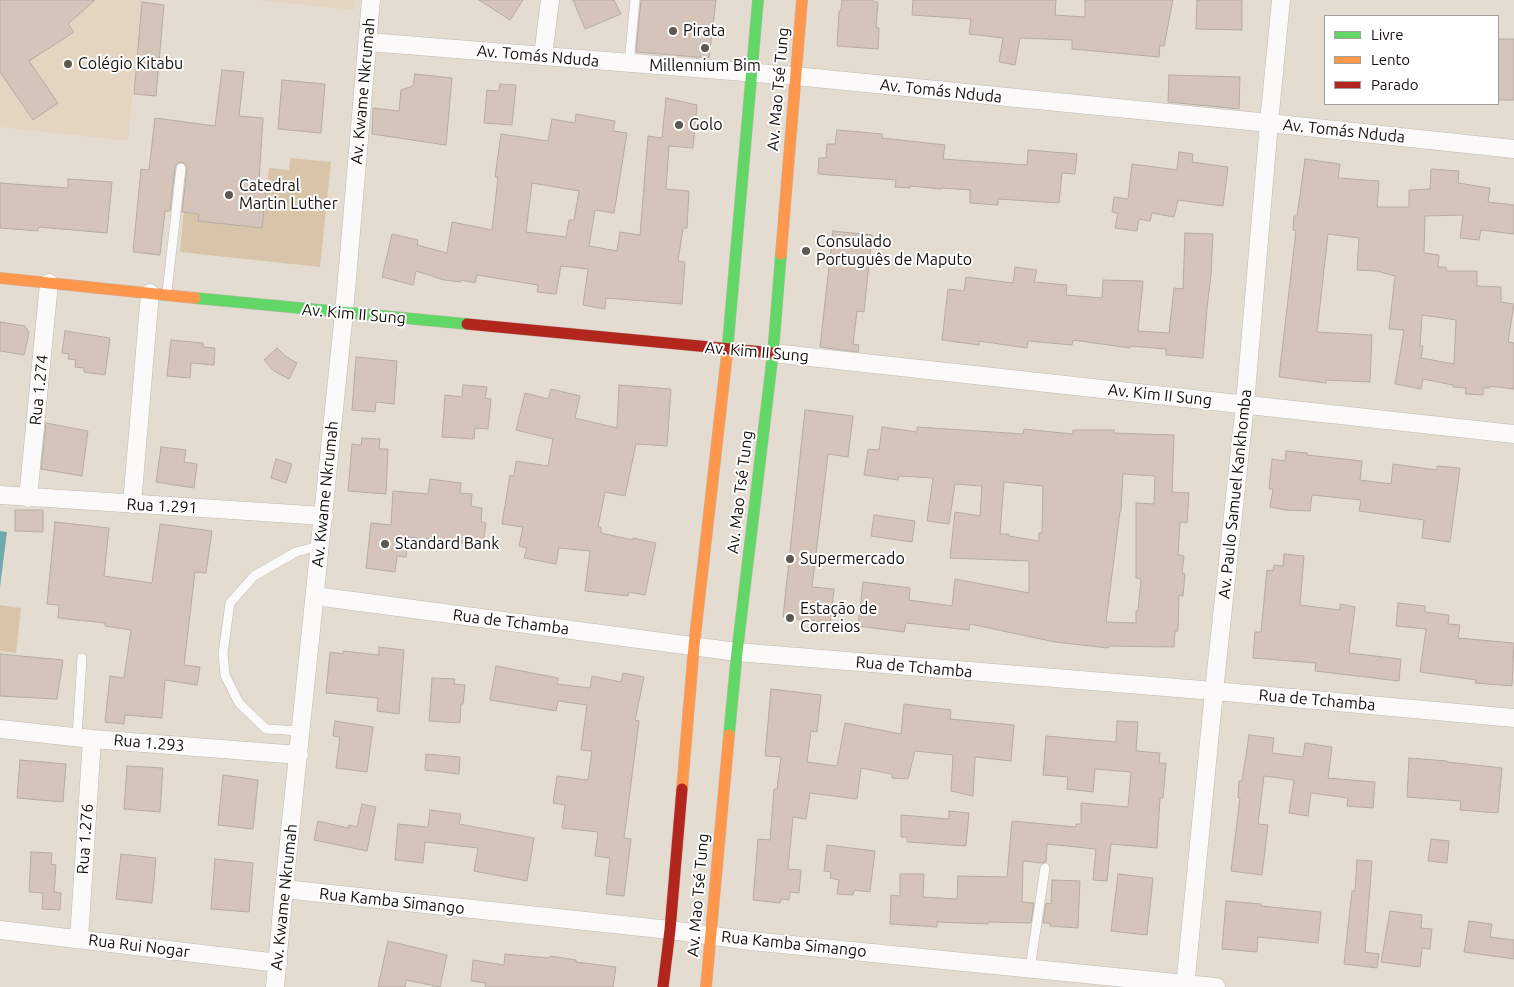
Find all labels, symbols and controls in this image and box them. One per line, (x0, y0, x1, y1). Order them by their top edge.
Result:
legend (1324, 15, 1499, 105)
street label: Av. Kwame Nkrumah (347, 17, 379, 165)
place label: Pirata (683, 21, 725, 41)
marker: Pirata (667, 25, 679, 37)
street label: Av. Mao Tsé Tung (763, 26, 793, 152)
text: Livre (1371, 26, 1404, 43)
street label: Av. Tomás Nduda (476, 41, 600, 71)
marker: Millennium Bim (699, 42, 711, 54)
text: Lento (1371, 51, 1410, 68)
place label: Colégio Kitabu (78, 54, 183, 74)
place label: Millennium Bim (649, 56, 761, 76)
marker: Colégio Kitabu (62, 58, 74, 70)
street label: Av. Tomás Nduda (879, 75, 1003, 107)
text: Parado (1371, 76, 1418, 93)
place label: Golo (689, 115, 723, 135)
street label: Av. Tomás Nduda (1282, 115, 1406, 147)
marker: Golo (673, 119, 685, 131)
place label: Catedral Martin Luther (239, 176, 338, 214)
marker: Catedral Martin Luther (223, 189, 235, 201)
place label: Consulado Português de Maputo (816, 232, 972, 270)
marker: Consulado Português de Maputo (800, 245, 812, 257)
street label: Av. Kim II Sung (301, 300, 407, 328)
street label: Av. Kim II Sung (704, 338, 810, 366)
street label: Rua 1.274 (26, 354, 52, 426)
street label: Av. Kim II Sung (1107, 380, 1213, 410)
street label: Av. Paulo Samuel Kankhomba (1214, 388, 1256, 600)
street label: Av. Kwame Nkrumah (308, 420, 342, 568)
street label: Av. Mao Tsé Tung (723, 429, 757, 555)
street label: Rua 1.291 (126, 495, 198, 517)
place label: Standard Bank (395, 534, 499, 554)
marker: Standard Bank (379, 538, 391, 550)
place label: Supermercado (800, 549, 905, 569)
marker: Supermercado (784, 553, 796, 565)
place label: Estação de Correios (800, 599, 877, 637)
street label: Rua de Tchamba (452, 605, 570, 639)
marker: Estação de Correios (784, 612, 796, 624)
street label: Rua de Tchamba (855, 652, 973, 682)
street label: Rua de Tchamba (1258, 685, 1376, 715)
street label: Rua 1.293 (113, 730, 185, 756)
street label: Rua 1.276 (73, 803, 97, 875)
street label: Av. Kwame Nkrumah (267, 823, 301, 971)
street label: Av. Mao Tsé Tung (683, 832, 713, 958)
street label: Rua Kamba Simango (318, 884, 466, 918)
street label: Rua Kamba Simango (720, 927, 868, 961)
street label: Rua Rui Nogar (87, 930, 191, 962)

